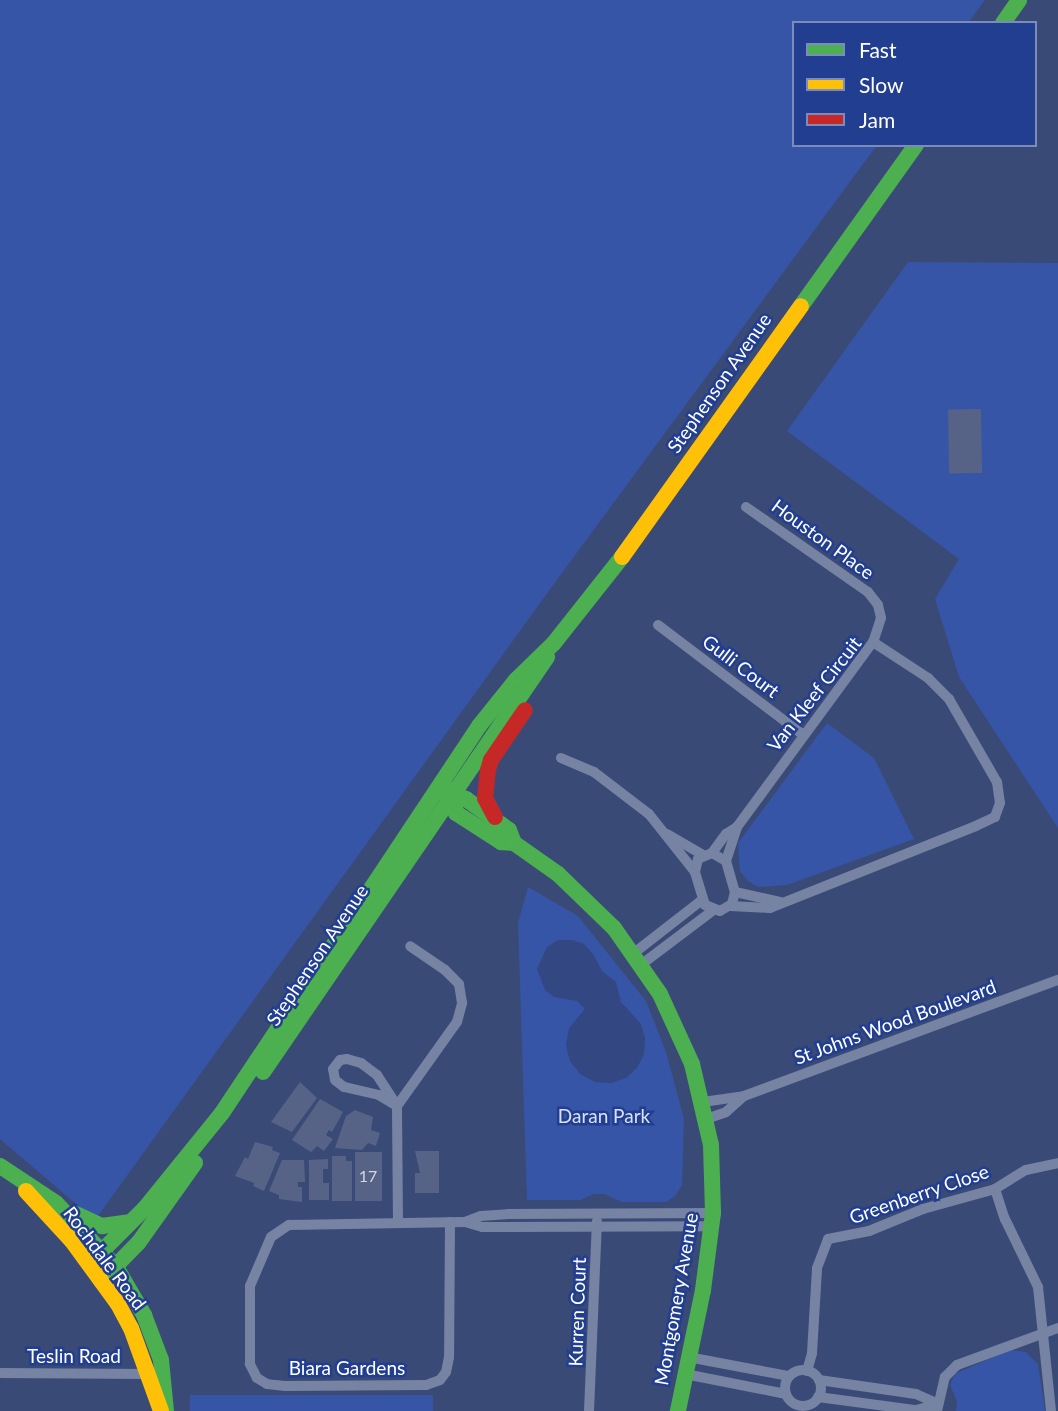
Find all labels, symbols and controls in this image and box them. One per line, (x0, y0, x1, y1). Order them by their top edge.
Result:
legend (792, 21, 1037, 147)
text: Fast (859, 37, 896, 62)
text: Slow (859, 72, 903, 97)
text: Jam (859, 107, 895, 132)
street label: Stephenson Avenue (662, 309, 776, 457)
street label: Houston Place (767, 494, 879, 584)
street label: Gulli Court (698, 630, 784, 702)
street label: Van Kleef Circuit (762, 632, 866, 756)
street label: Stephenson Avenue (261, 880, 373, 1030)
street label: St Johns Wood Boulevard (791, 975, 999, 1069)
park label: Daran Park (558, 1105, 650, 1127)
street label: Greenberry Close (846, 1159, 992, 1229)
house number: 17 (359, 1166, 377, 1186)
street label: Rochdale Road (59, 1202, 151, 1314)
street label: Montgomery Avenue (649, 1210, 703, 1388)
street label: Kurren Court (564, 1257, 590, 1367)
street label: Teslin Road (27, 1345, 121, 1367)
street label: Biara Gardens (289, 1357, 405, 1379)

